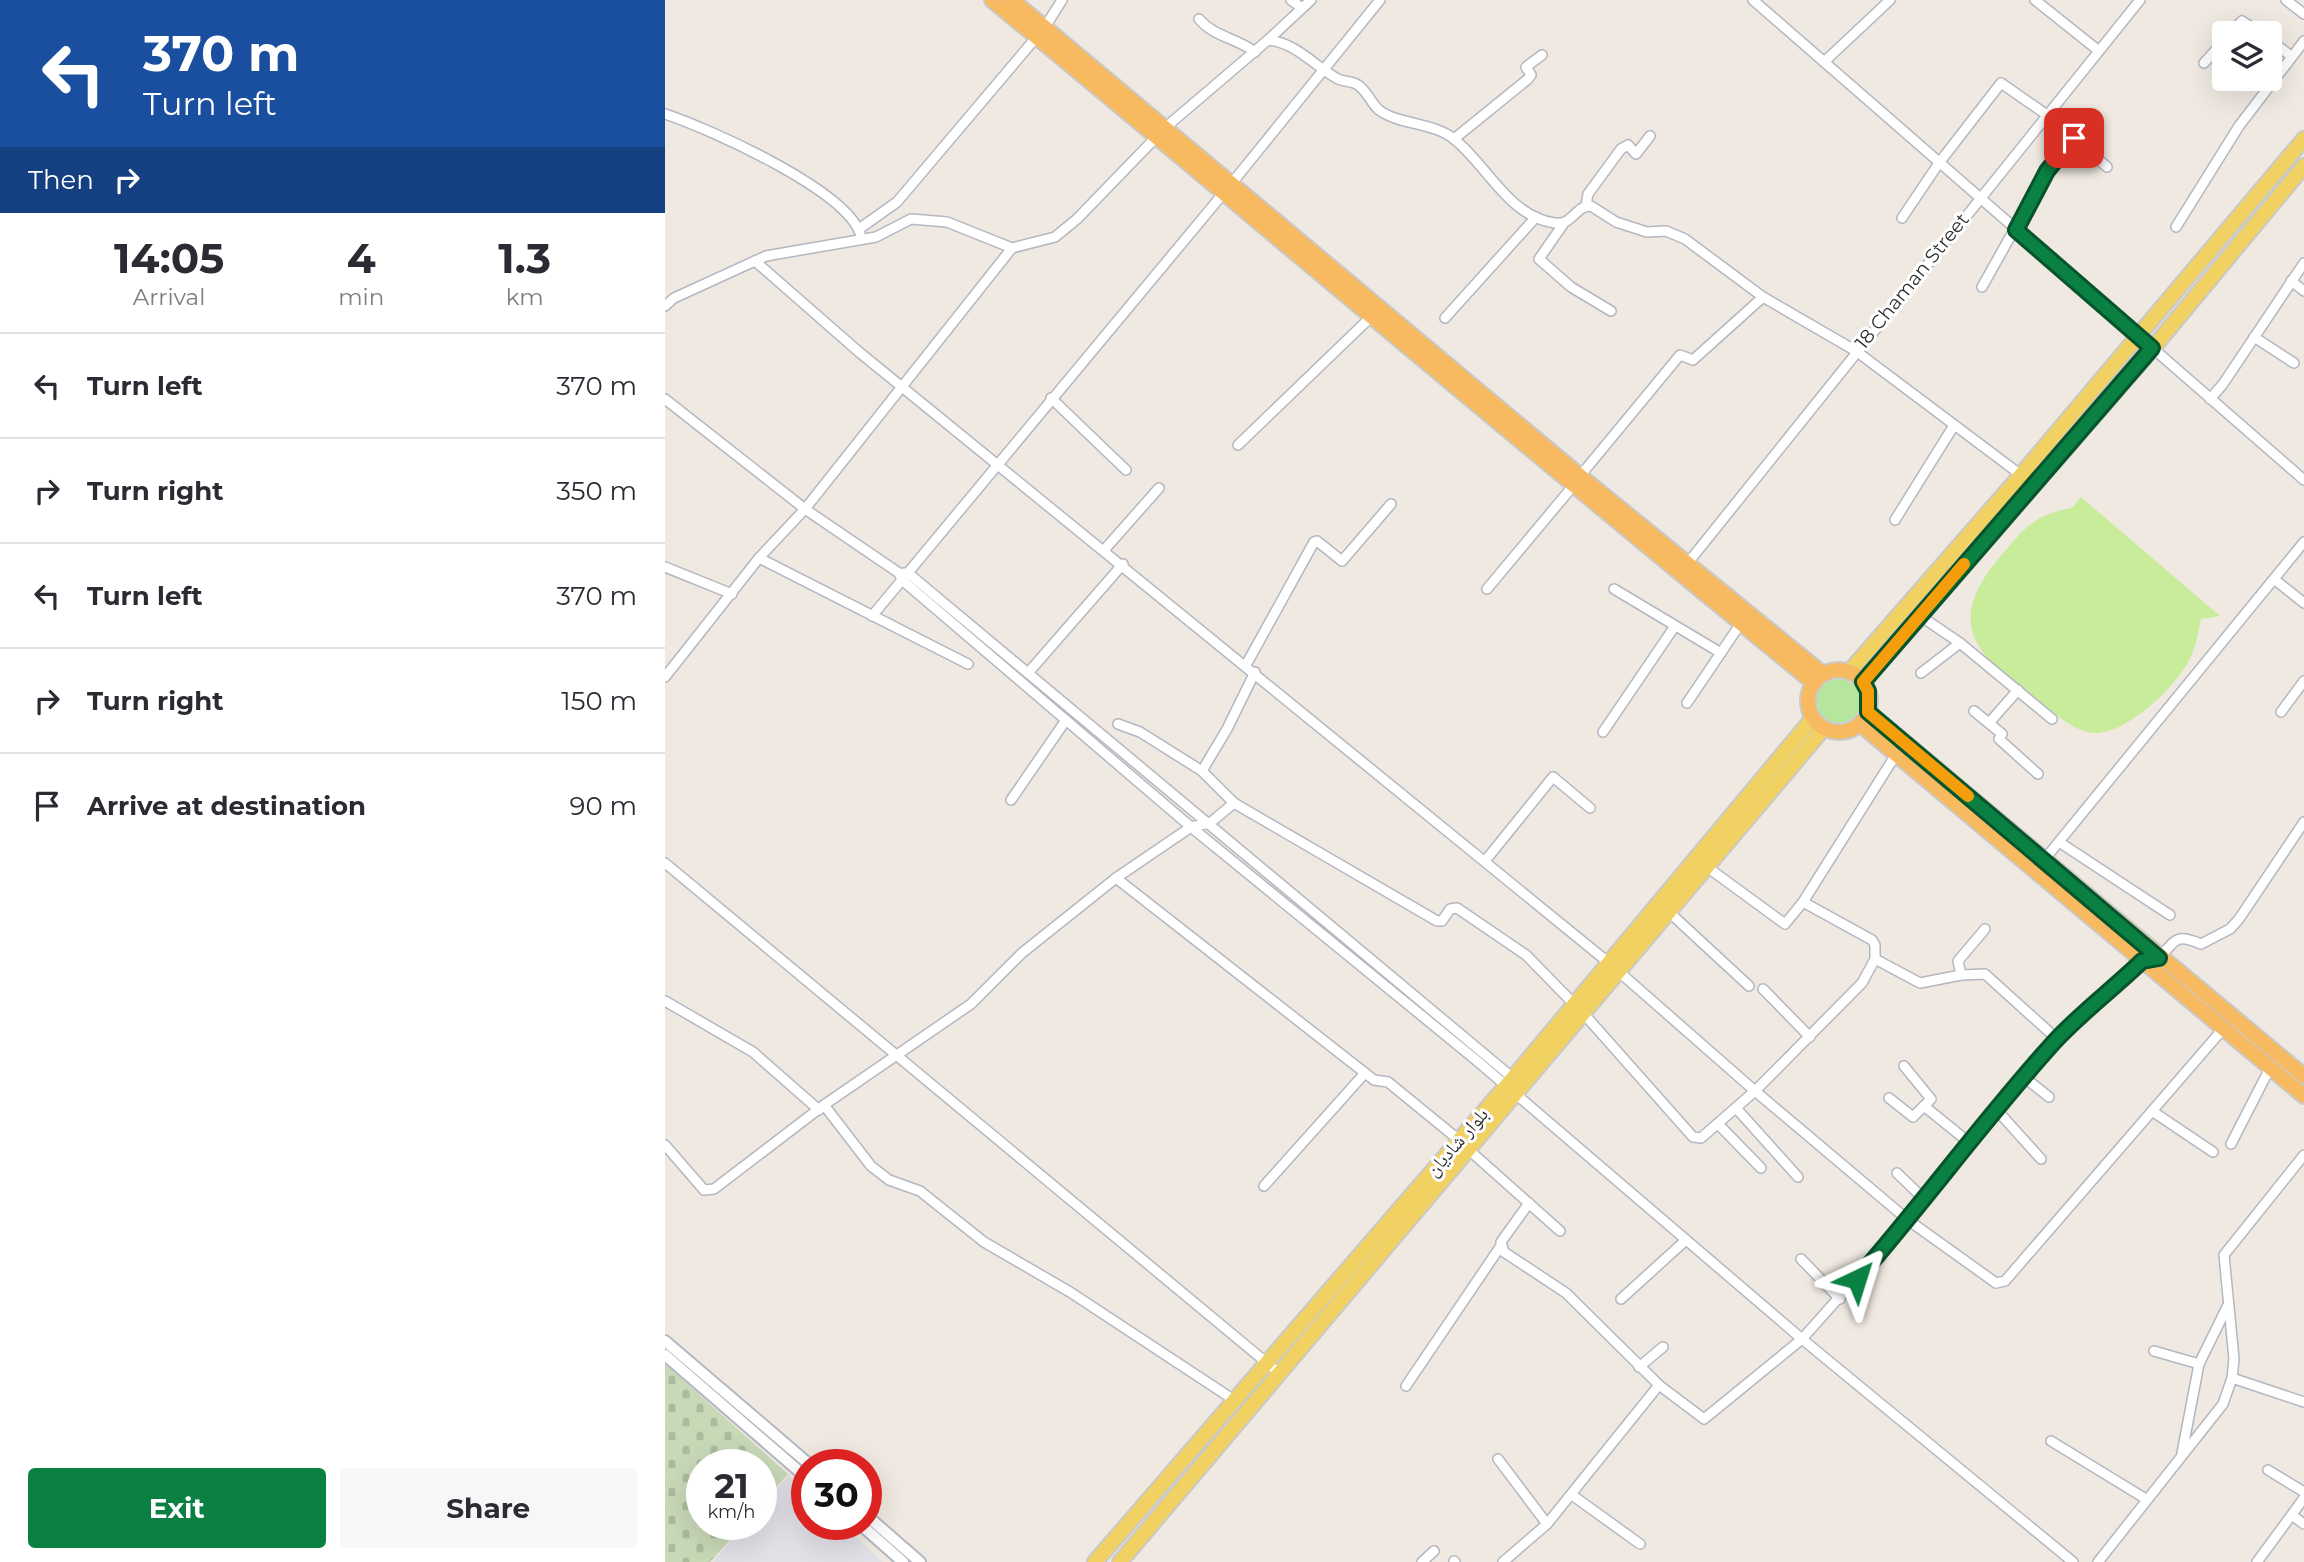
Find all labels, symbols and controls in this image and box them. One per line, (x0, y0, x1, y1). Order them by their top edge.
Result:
map controls (2212, 21, 2282, 91)
button: layers (2212, 21, 2282, 91)
text: 370 m (143, 24, 300, 83)
icon: left (28, 28, 119, 119)
text: Turn left (143, 84, 277, 123)
pin (2044, 108, 2104, 168)
icon: arrive (2055, 119, 2093, 157)
icon: right (108, 161, 146, 199)
text: Then (28, 164, 94, 196)
street label: 18 Chaman Street (1850, 208, 1974, 354)
text: 14:05 (114, 232, 224, 284)
text: 4 (347, 232, 376, 284)
text: 1.3 (498, 232, 551, 284)
text: Arrival (133, 283, 205, 311)
text: min (338, 283, 384, 311)
text: km (506, 283, 544, 311)
icon: left (28, 367, 66, 405)
text: Turn left (87, 370, 203, 402)
text: 370 m (556, 370, 637, 402)
icon: right (28, 472, 66, 510)
text: Turn right (87, 475, 223, 507)
text: 350 m (556, 475, 637, 507)
icon: left (28, 577, 66, 615)
text: Turn left (87, 580, 203, 612)
text: 370 m (556, 580, 637, 612)
icon: right (28, 682, 66, 720)
text: Turn right (87, 685, 223, 717)
text: 150 m (561, 685, 637, 717)
icon: arrive (28, 787, 66, 825)
text: Arrive at destination (87, 790, 366, 822)
text: 90 m (570, 790, 637, 822)
street label: بلوار شادیان (1421, 1103, 1493, 1181)
position arrow (1820, 1242, 1894, 1316)
speed limit sign: 30 (791, 1449, 882, 1540)
text: 21 (714, 1464, 749, 1507)
button: Exit (28, 1468, 326, 1548)
button: Share (340, 1468, 637, 1548)
text: km/h (707, 1501, 756, 1523)

